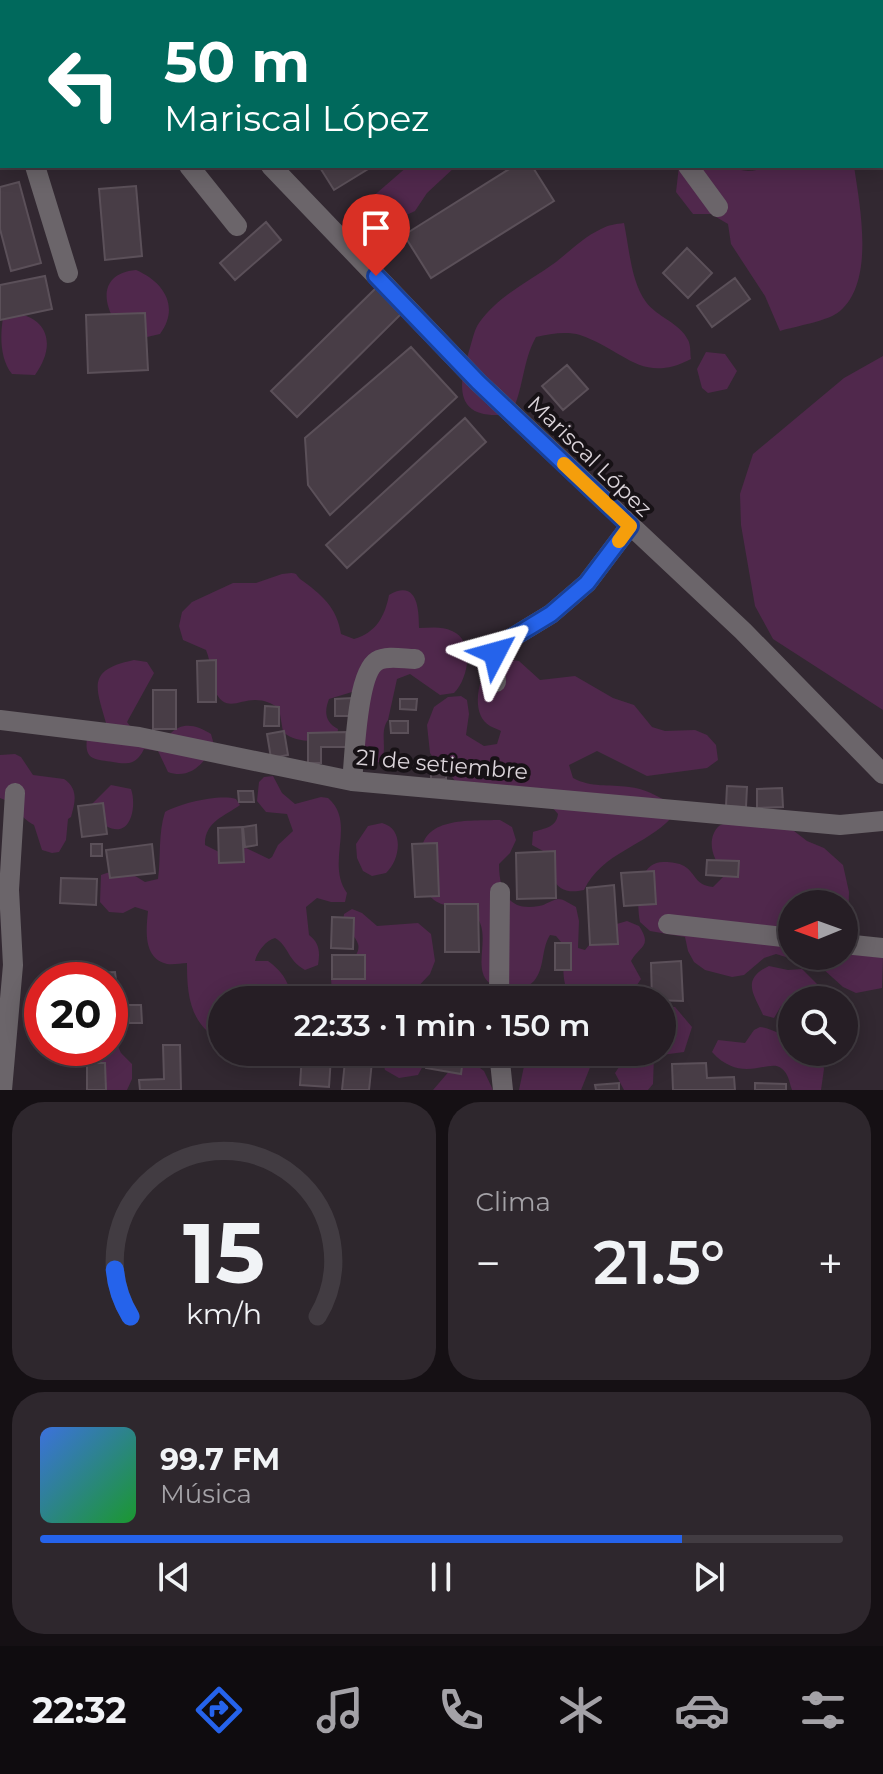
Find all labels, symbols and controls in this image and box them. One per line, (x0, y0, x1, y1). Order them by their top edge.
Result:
text: 50 m (164, 28, 310, 96)
icon: left (32, 32, 136, 136)
text: Mariscal López (164, 96, 430, 140)
pin (342, 194, 410, 276)
icon: arrive (354, 206, 398, 250)
street label: Mariscal López (522, 390, 657, 522)
position arrow (453, 611, 537, 695)
street label: 21 de setiembre (355, 744, 529, 785)
north arrow (778, 890, 858, 970)
map controls (778, 890, 858, 1066)
speed limit sign: 20 (24, 962, 128, 1066)
button: search (778, 986, 858, 1066)
text: 22:33 · 1 min · 150 m (294, 1007, 590, 1044)
text: Clima (476, 1186, 551, 1218)
text: 15 (183, 1202, 265, 1304)
text: 21.5° (593, 1226, 725, 1299)
text: − (476, 1236, 501, 1290)
text: + (818, 1236, 843, 1290)
text: km/h (186, 1296, 262, 1331)
text: 99.7 FM (160, 1441, 280, 1478)
text: Música (160, 1478, 252, 1510)
icon: previous (152, 1555, 196, 1599)
icon: pause (419, 1555, 463, 1599)
icon: next (687, 1555, 731, 1599)
icon: directions (191, 1682, 247, 1738)
icon: music (312, 1682, 368, 1738)
icon: phone (433, 1682, 489, 1738)
icon: climate (553, 1682, 609, 1738)
icon: car (674, 1682, 730, 1738)
icon: filters (795, 1682, 851, 1738)
text: 22:32 (32, 1688, 127, 1732)

